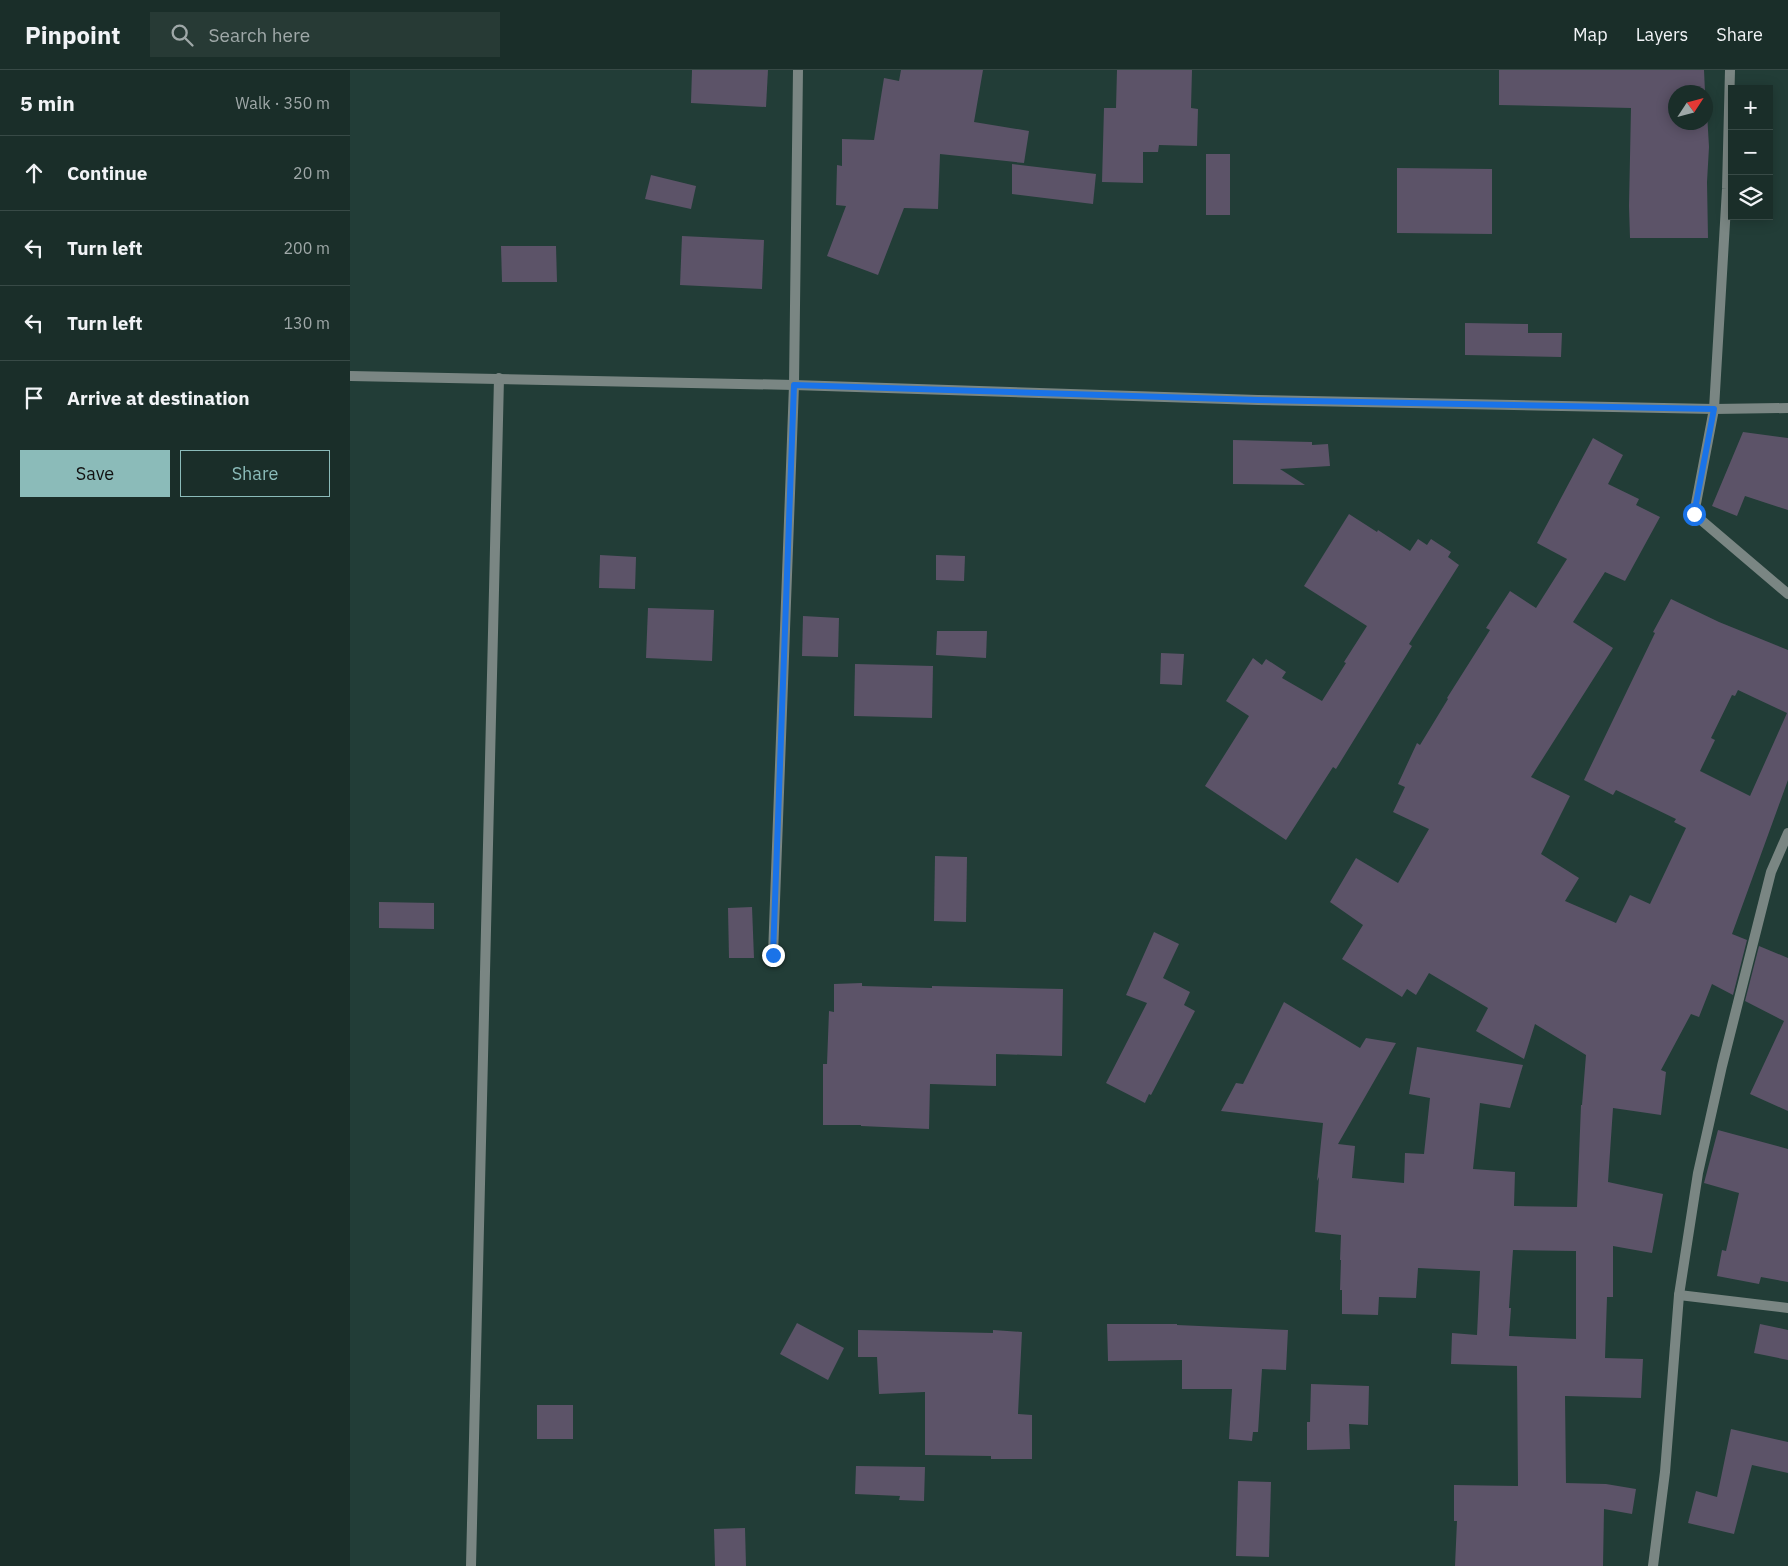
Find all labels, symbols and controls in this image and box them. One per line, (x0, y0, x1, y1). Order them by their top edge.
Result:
search box (150, 12, 500, 57)
text: Pinpoint (25, 19, 120, 51)
icon: search (168, 21, 196, 49)
text: Search here (208, 23, 310, 47)
text: Map (1573, 23, 1608, 46)
text: Layers (1636, 23, 1688, 46)
text: Share (1716, 23, 1763, 46)
north arrow (1668, 85, 1713, 130)
map controls (1728, 85, 1773, 220)
button: + (1728, 85, 1773, 130)
text: 5 min (20, 89, 75, 117)
text: Walk · 350 m (235, 93, 330, 113)
button: − (1728, 130, 1773, 175)
icon: ahead (20, 159, 48, 187)
text: Continue (67, 161, 147, 185)
text: 20 m (293, 163, 330, 183)
button: layers (1728, 175, 1773, 220)
icon: left (20, 234, 48, 262)
text: Turn left (67, 236, 143, 260)
text: 200 m (283, 238, 330, 258)
icon: left (20, 309, 48, 337)
text: Turn left (67, 311, 143, 335)
text: 130 m (283, 313, 330, 333)
icon: arrive (20, 384, 48, 412)
text: Arrive at destination (67, 386, 250, 410)
button: Save (20, 450, 170, 497)
button: Share (180, 450, 330, 497)
route start (1683, 503, 1706, 526)
route end (762, 944, 785, 967)

